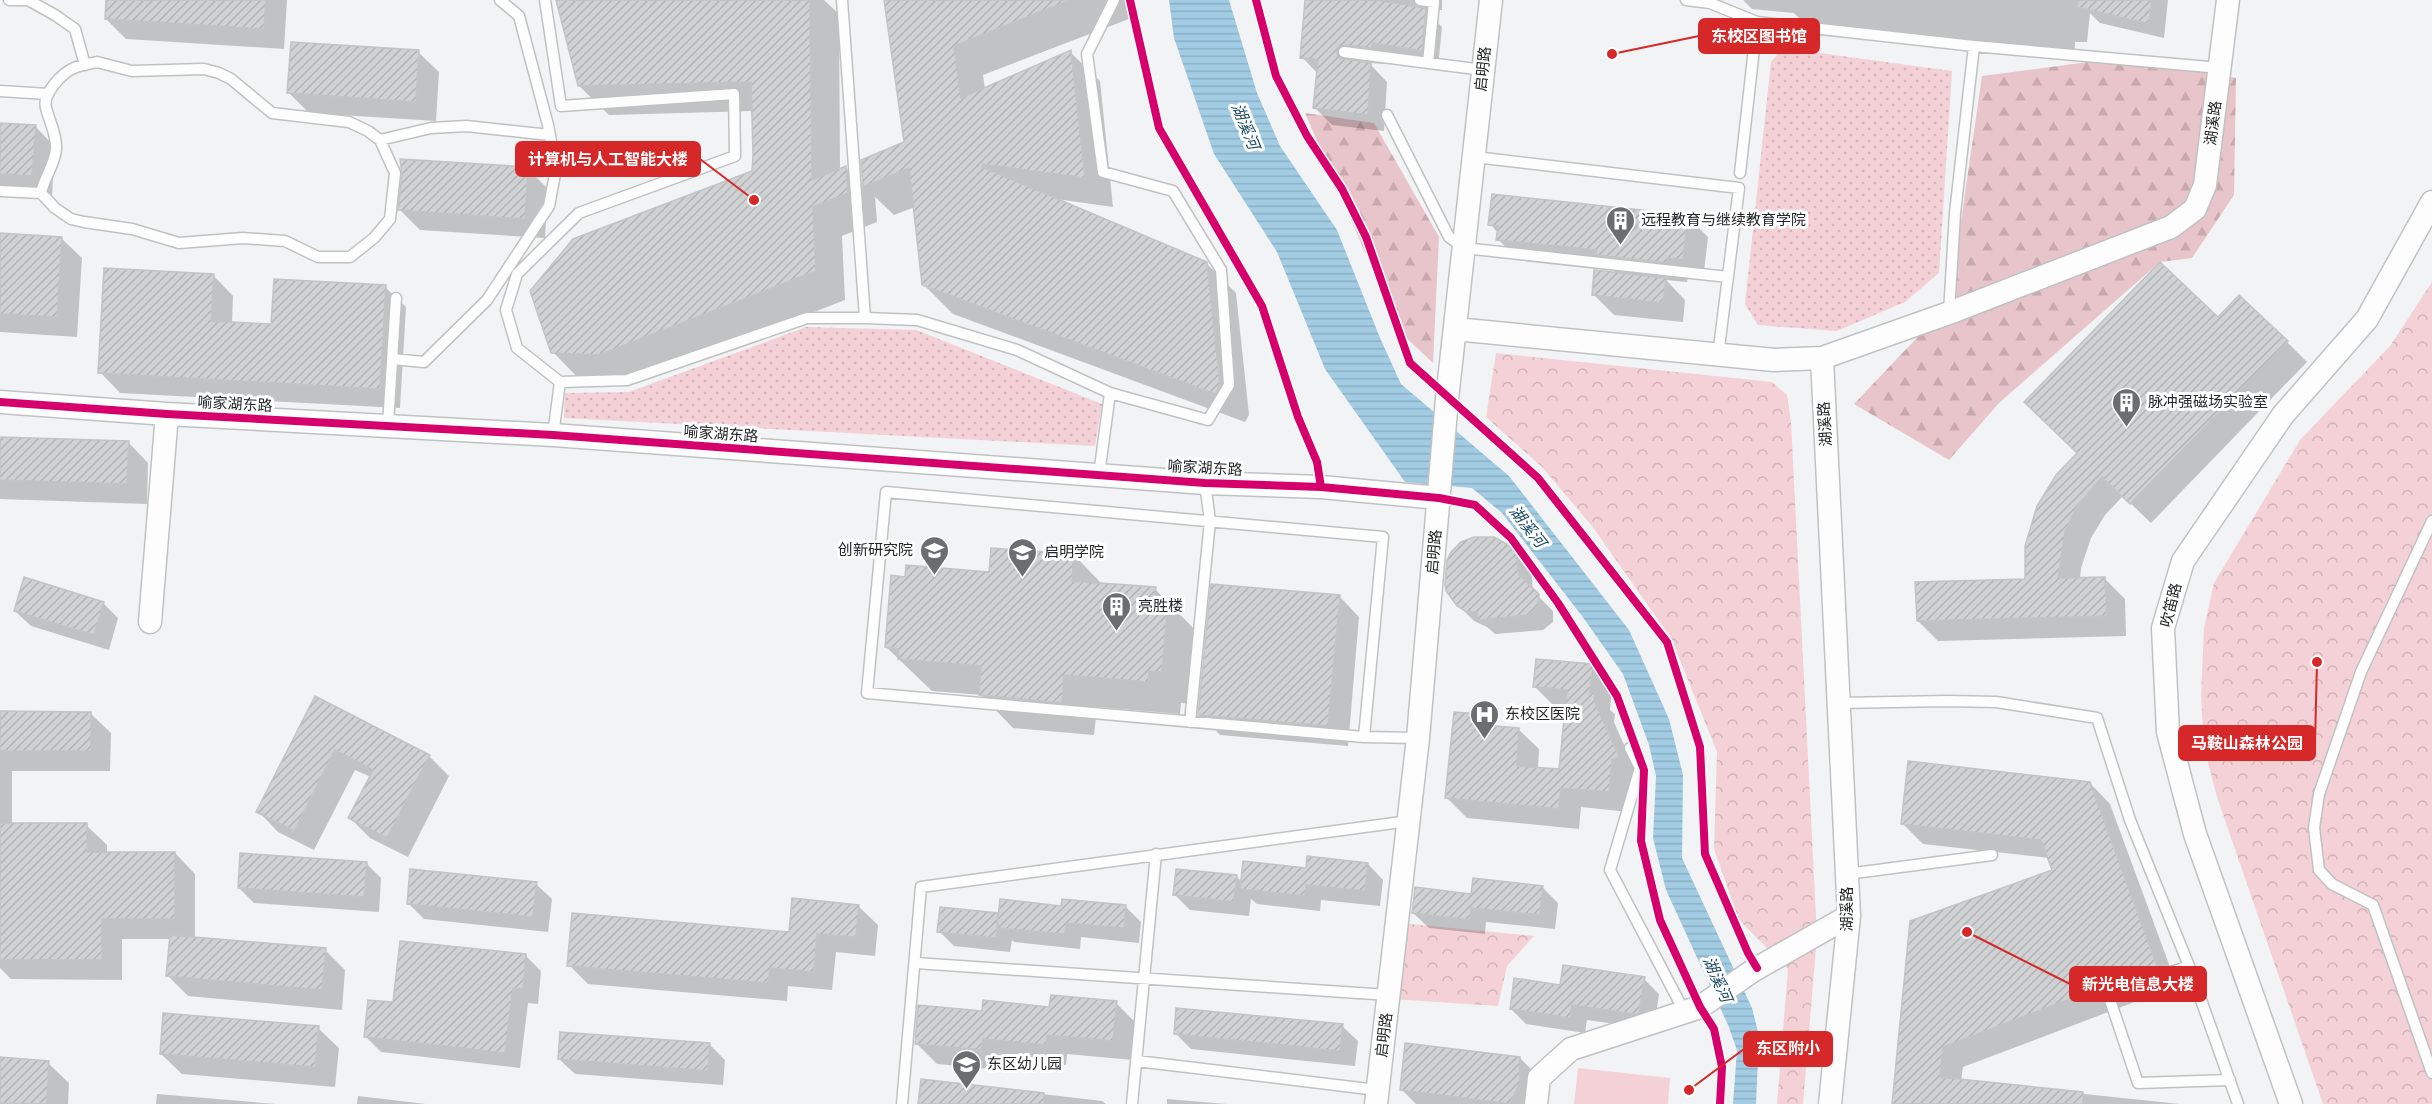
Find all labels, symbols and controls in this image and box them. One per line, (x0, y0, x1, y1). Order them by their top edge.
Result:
callout: 东校区图书馆 (1699, 19, 1819, 53)
text: 东校区图书馆 (1711, 26, 1807, 45)
street label: 启明路 (1471, 46, 1493, 92)
street label: 湖溪路 (2200, 99, 2224, 146)
water label: 湖溪河 (1229, 100, 1265, 154)
callout: 计算机与人工智能大楼 (516, 142, 700, 176)
text: 计算机与人工智能大楼 (528, 149, 688, 168)
building icon: 远程教育与继续教育学院 (1604, 204, 1636, 246)
place label: 远程教育与继续教育学院 (1641, 210, 1806, 228)
building icon: 脉冲强磁场实验室 (2111, 386, 2143, 428)
street label: 喻家湖东路 (197, 392, 273, 414)
place label: 脉冲强磁场实验室 (2148, 392, 2268, 410)
street label: 湖溪路 (1814, 401, 1834, 447)
street label: 喻家湖东路 (683, 421, 759, 445)
street label: 喻家湖东路 (1167, 456, 1243, 478)
water label: 湖溪河 (1506, 501, 1552, 553)
street label: 启明路 (1422, 529, 1444, 575)
school or university icon: 创新研究院 (918, 534, 950, 576)
school or university icon: 启明学院 (1007, 536, 1039, 578)
place label: 创新研究院 (838, 540, 913, 558)
place label: 启明学院 (1044, 542, 1104, 560)
street label: 吹笛路 (2156, 581, 2184, 629)
building icon: 亮胜楼 (1101, 590, 1133, 632)
place label: 亮胜楼 (1138, 596, 1183, 614)
hospital icon: 东校区医院 (1468, 698, 1500, 740)
place label: 东校区医院 (1505, 704, 1580, 722)
callout: 马鞍山森林公园 (2179, 726, 2315, 760)
text: 马鞍山森林公园 (2191, 733, 2303, 752)
street label: 湖溪路 (1837, 886, 1855, 932)
water label: 湖溪河 (1700, 953, 1738, 1007)
callout: 新光电信息大楼 (2070, 967, 2206, 1001)
text: 新光电信息大楼 (2082, 974, 2194, 993)
street label: 启明路 (1371, 1011, 1395, 1058)
callout: 东区附小 (1744, 1032, 1832, 1066)
text: 东区附小 (1756, 1038, 1820, 1057)
school or university icon: 东区幼儿园 (950, 1048, 982, 1090)
place label: 东区幼儿园 (987, 1054, 1062, 1072)

